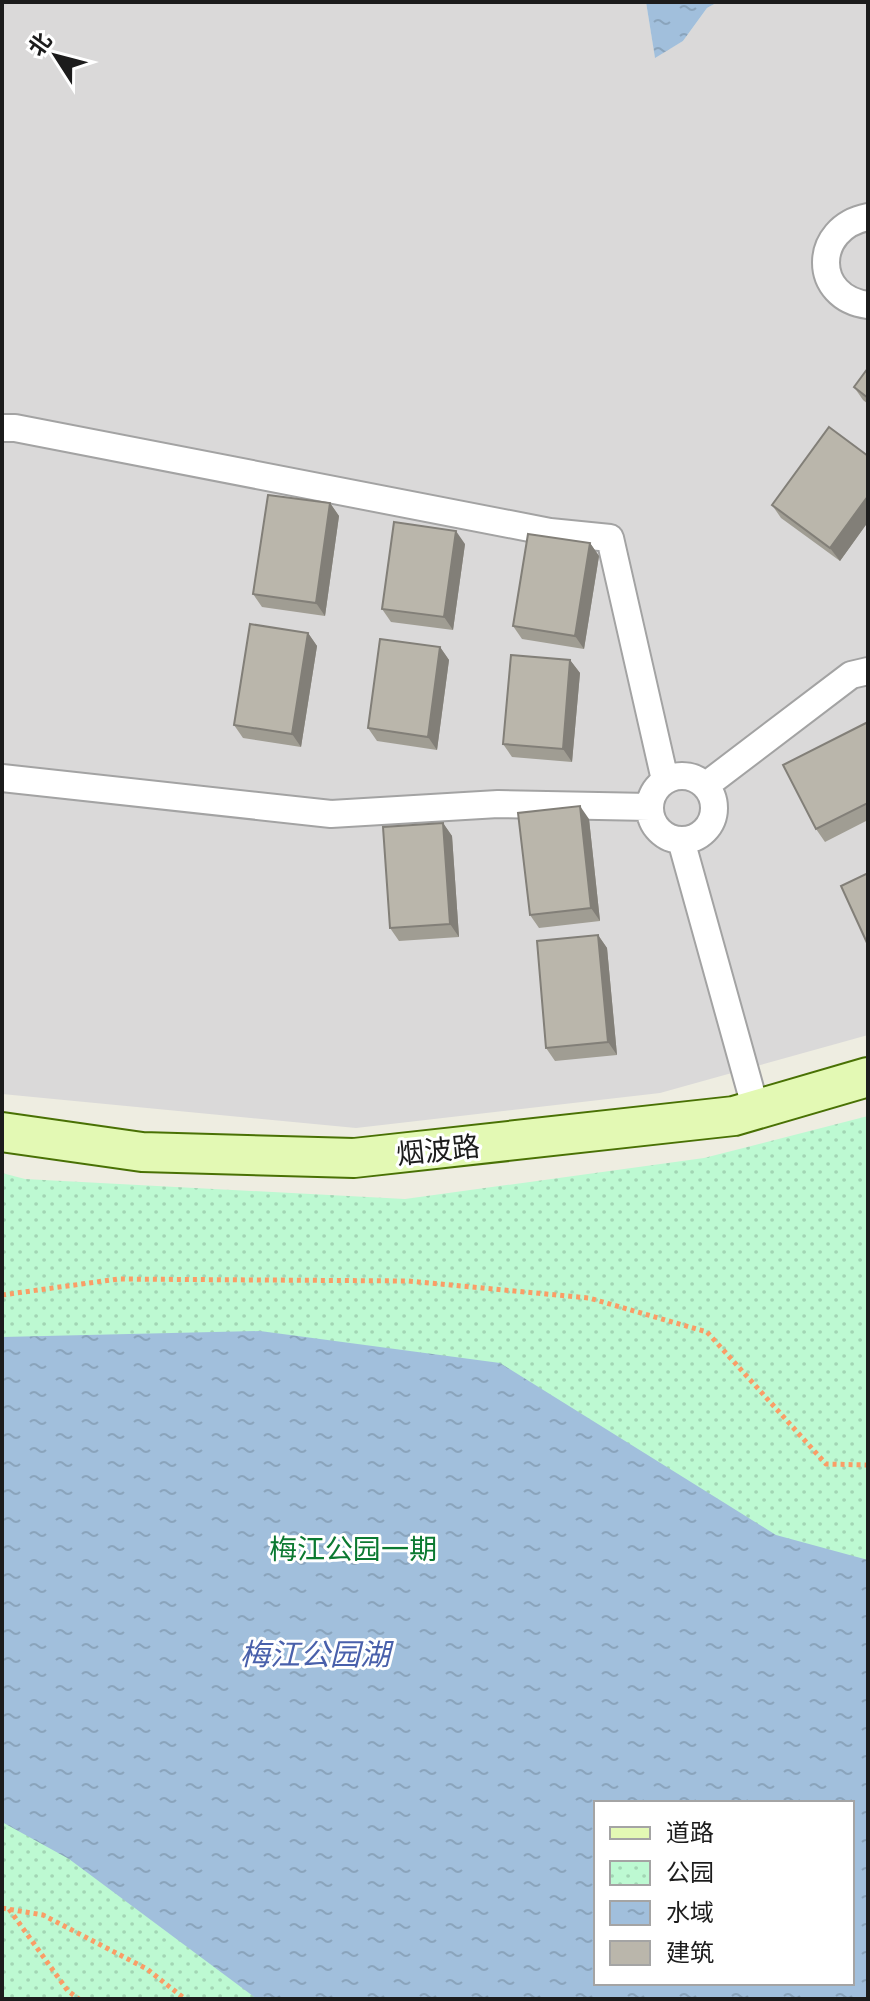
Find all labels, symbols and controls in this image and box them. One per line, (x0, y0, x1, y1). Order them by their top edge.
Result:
north arrow (16, 16, 96, 96)
text: 北 (21, 27, 58, 62)
street label: 烟波路 (394, 1126, 482, 1172)
park label: 梅江公园一期 (269, 1529, 437, 1567)
water label: 梅江公园湖 (240, 1633, 394, 1674)
legend (594, 1801, 854, 1985)
text: 道路 (666, 1815, 714, 1848)
text: 公园 (666, 1855, 714, 1888)
text: 水域 (666, 1895, 714, 1928)
text: 建筑 (666, 1935, 714, 1968)

